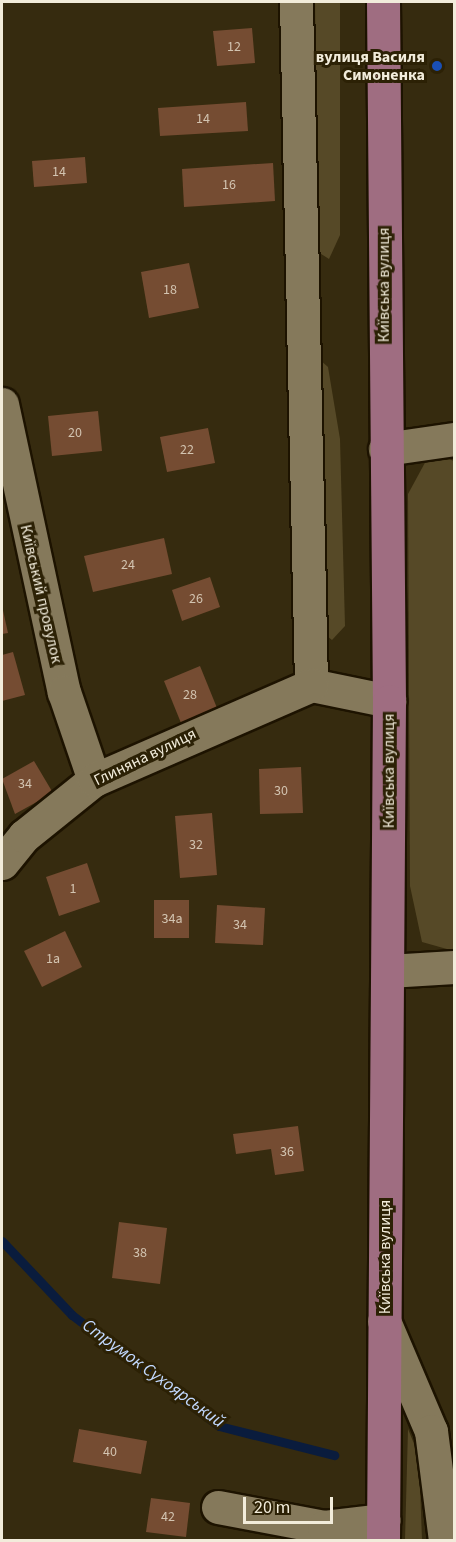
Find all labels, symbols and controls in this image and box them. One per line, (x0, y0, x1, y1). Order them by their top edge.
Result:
house number: 12 (227, 39, 241, 55)
place label: вулиця Василя Симоненка (316, 47, 425, 85)
marker: вулиця Василя Симоненка (430, 59, 444, 73)
house number: 14 (196, 111, 210, 127)
house number: 14 (52, 164, 66, 180)
house number: 16 (222, 177, 236, 193)
street label: Київська вулиця (374, 228, 394, 342)
house number: 18 (163, 282, 177, 298)
house number: 20 (68, 425, 82, 441)
house number: 22 (180, 442, 194, 458)
street label: Київський провулок (16, 523, 66, 665)
house number: 24 (121, 557, 135, 573)
house number: 26 (189, 591, 203, 607)
house number: 28 (183, 687, 197, 703)
street label: Київська вулиця (379, 714, 399, 828)
street label: Глиняна вулиця (91, 724, 199, 790)
house number: 34 (18, 776, 32, 792)
house number: 30 (274, 783, 288, 799)
house number: 32 (189, 837, 203, 853)
house number: 1 (70, 881, 76, 897)
house number: 34а (162, 911, 182, 927)
house number: 34 (233, 917, 247, 933)
house number: 1а (46, 951, 60, 967)
house number: 36 (280, 1144, 294, 1160)
street label: Київська вулиця (375, 1200, 395, 1314)
house number: 38 (133, 1245, 147, 1261)
water label: Струмок Сухоярський (78, 1315, 228, 1433)
house number: 40 (103, 1444, 117, 1460)
scale bar (246, 1485, 336, 1523)
text: 20 m (254, 1495, 290, 1520)
house number: 42 (161, 1509, 175, 1525)

